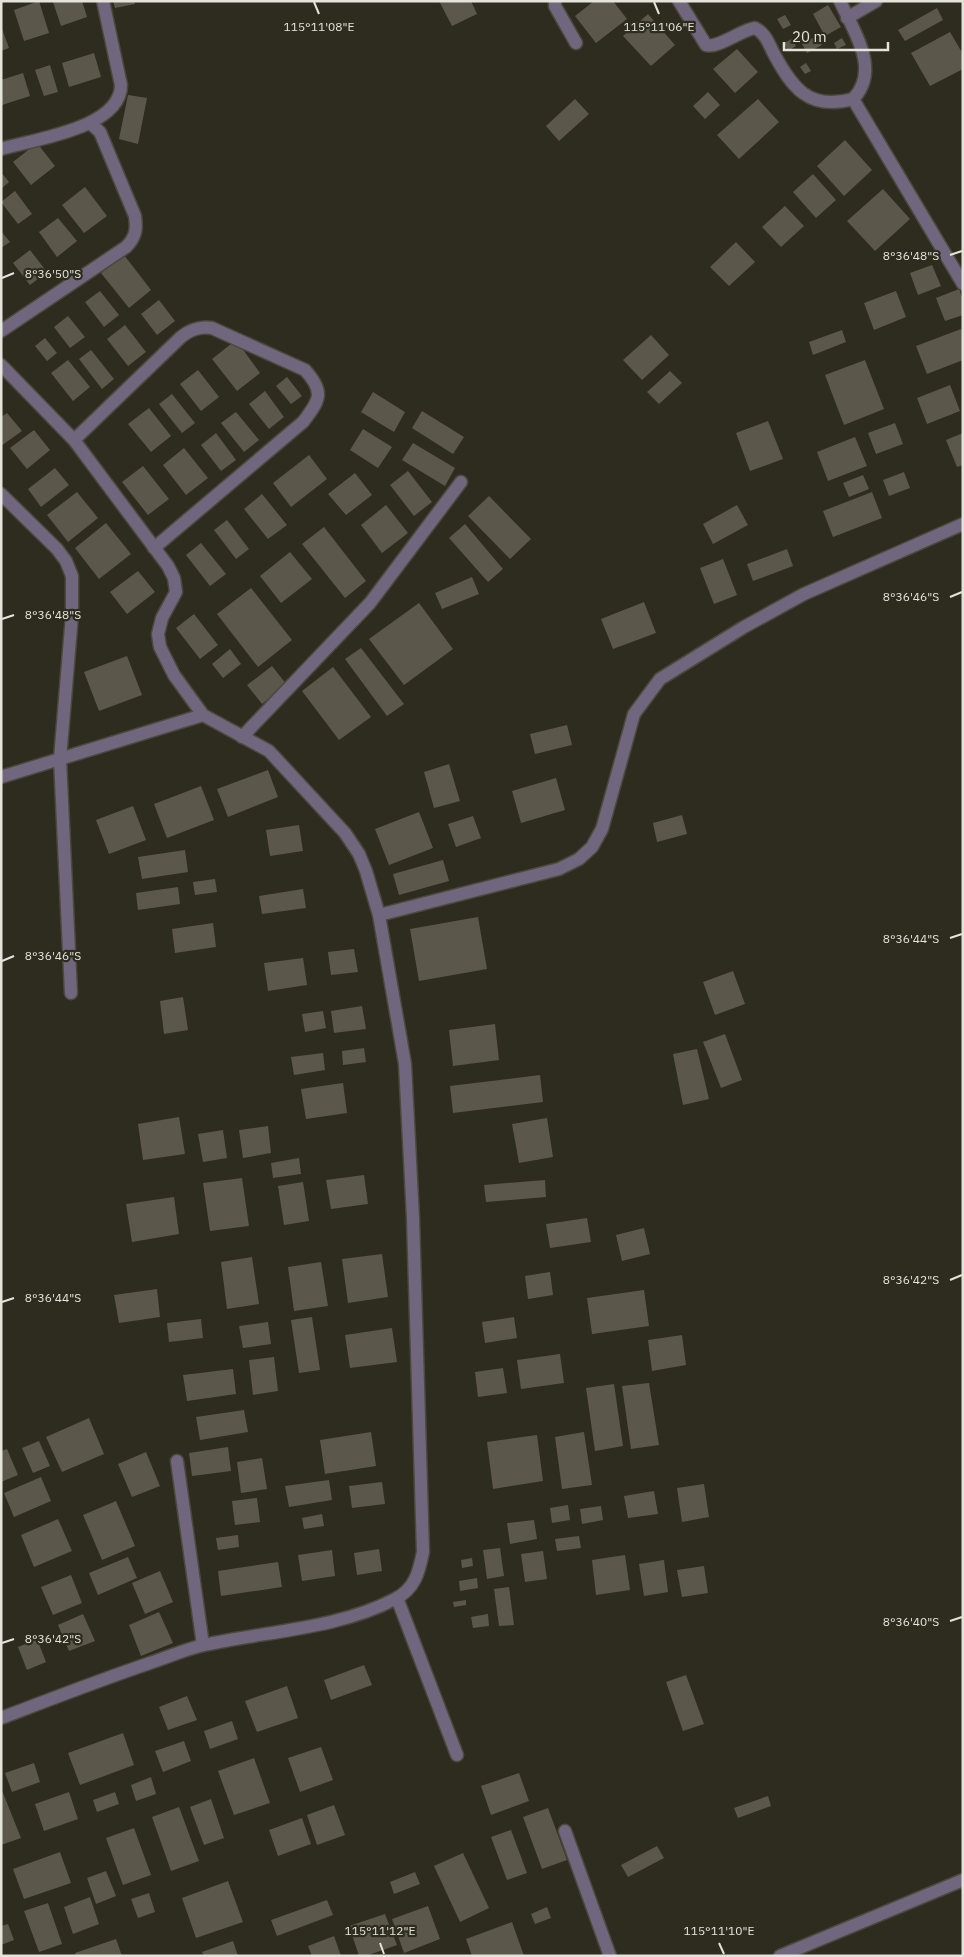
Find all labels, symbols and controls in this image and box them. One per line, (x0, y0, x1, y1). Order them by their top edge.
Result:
text: 115°11'08"E (284, 19, 354, 34)
text: 115°11'06"E (624, 19, 694, 34)
scale bar (784, 20, 888, 52)
text: 20 m (792, 27, 827, 46)
text: 8°36'48"S (883, 248, 939, 263)
text: 8°36'50"S (25, 266, 81, 281)
text: 8°36'46"S (883, 589, 939, 604)
text: 8°36'48"S (25, 607, 81, 622)
text: 8°36'44"S (883, 931, 939, 946)
text: 8°36'46"S (25, 948, 81, 963)
text: 8°36'42"S (883, 1272, 939, 1287)
text: 8°36'44"S (25, 1290, 81, 1305)
text: 8°36'40"S (883, 1614, 939, 1629)
text: 8°36'42"S (25, 1631, 81, 1646)
text: 115°11'12"E (345, 1923, 415, 1938)
text: 115°11'10"E (684, 1923, 754, 1938)

